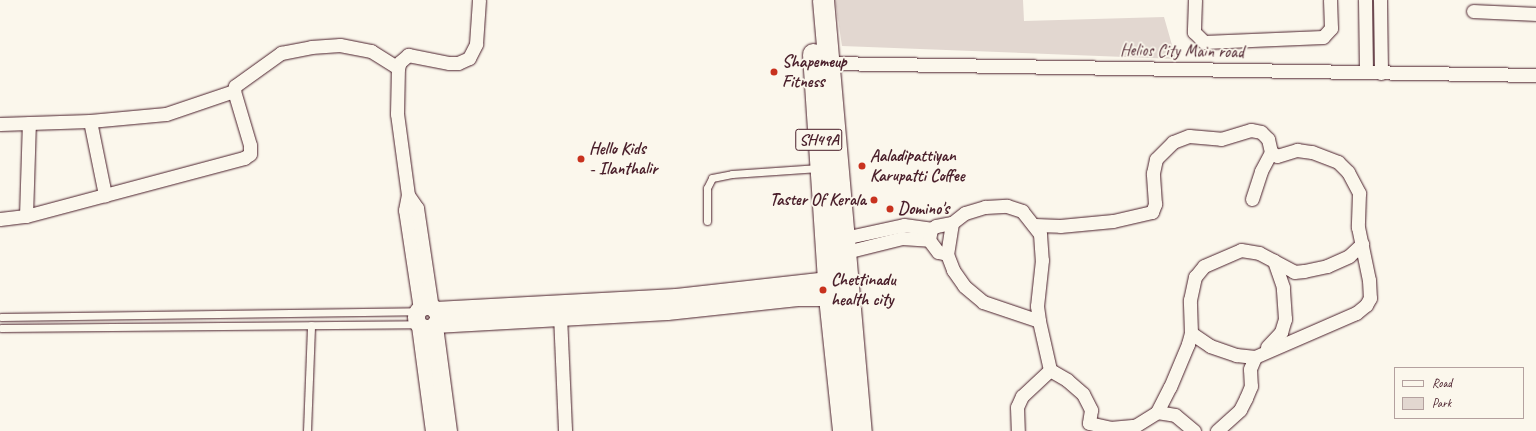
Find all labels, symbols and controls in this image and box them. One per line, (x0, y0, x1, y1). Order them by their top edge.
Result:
street label: Helios City Main road (1120, 40, 1244, 62)
place label: Shapemeup Fitness (782, 52, 847, 92)
marker: Shapemeup Fitness (769, 67, 779, 77)
road number: SH49A (795, 126, 843, 154)
place label: Hello Kids - Ilanthalir (589, 139, 657, 179)
place label: Aaladipattiyan Karupatti Coffee (870, 146, 964, 186)
marker: Hello Kids - Ilanthalir (576, 154, 586, 164)
marker: Aaladipattiyan Karupatti Coffee (857, 161, 867, 171)
place label: Taster Of Kerala (770, 190, 866, 210)
marker: Taster Of Kerala (869, 195, 879, 205)
place label: Domino's (898, 199, 949, 219)
marker: Domino's (885, 204, 895, 214)
place label: Chettinadu health city (831, 270, 895, 310)
marker: Chettinadu health city (818, 285, 828, 295)
legend (1394, 367, 1524, 419)
text: Road (1432, 375, 1452, 391)
text: Park (1432, 395, 1451, 411)

